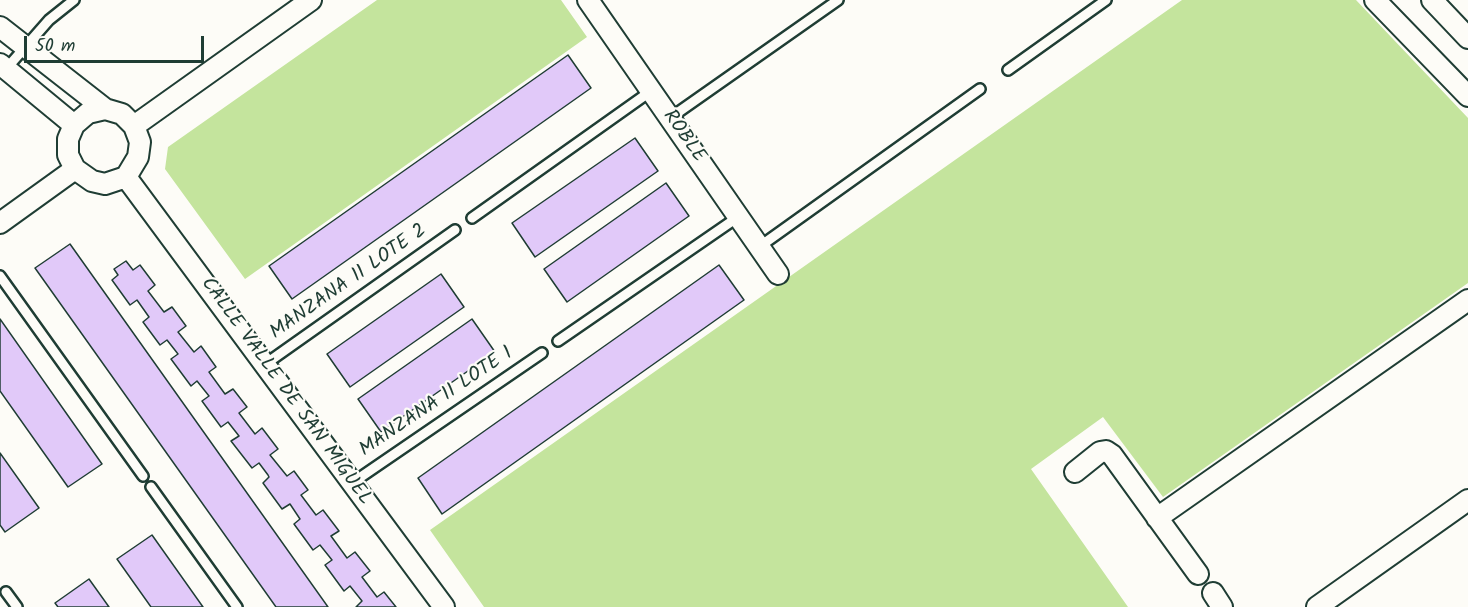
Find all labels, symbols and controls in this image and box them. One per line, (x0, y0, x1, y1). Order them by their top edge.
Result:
scale bar (27, 24, 207, 62)
text: 50 m (35, 32, 75, 61)
street label: ROBLE (656, 106, 710, 168)
street label: MANZANA 11 LOTE 2 (266, 220, 432, 346)
street label: CALLE VALLE DE SAN MIGUEL (194, 273, 376, 511)
street label: MANZANA 11 LOTE 1 (356, 343, 518, 463)

